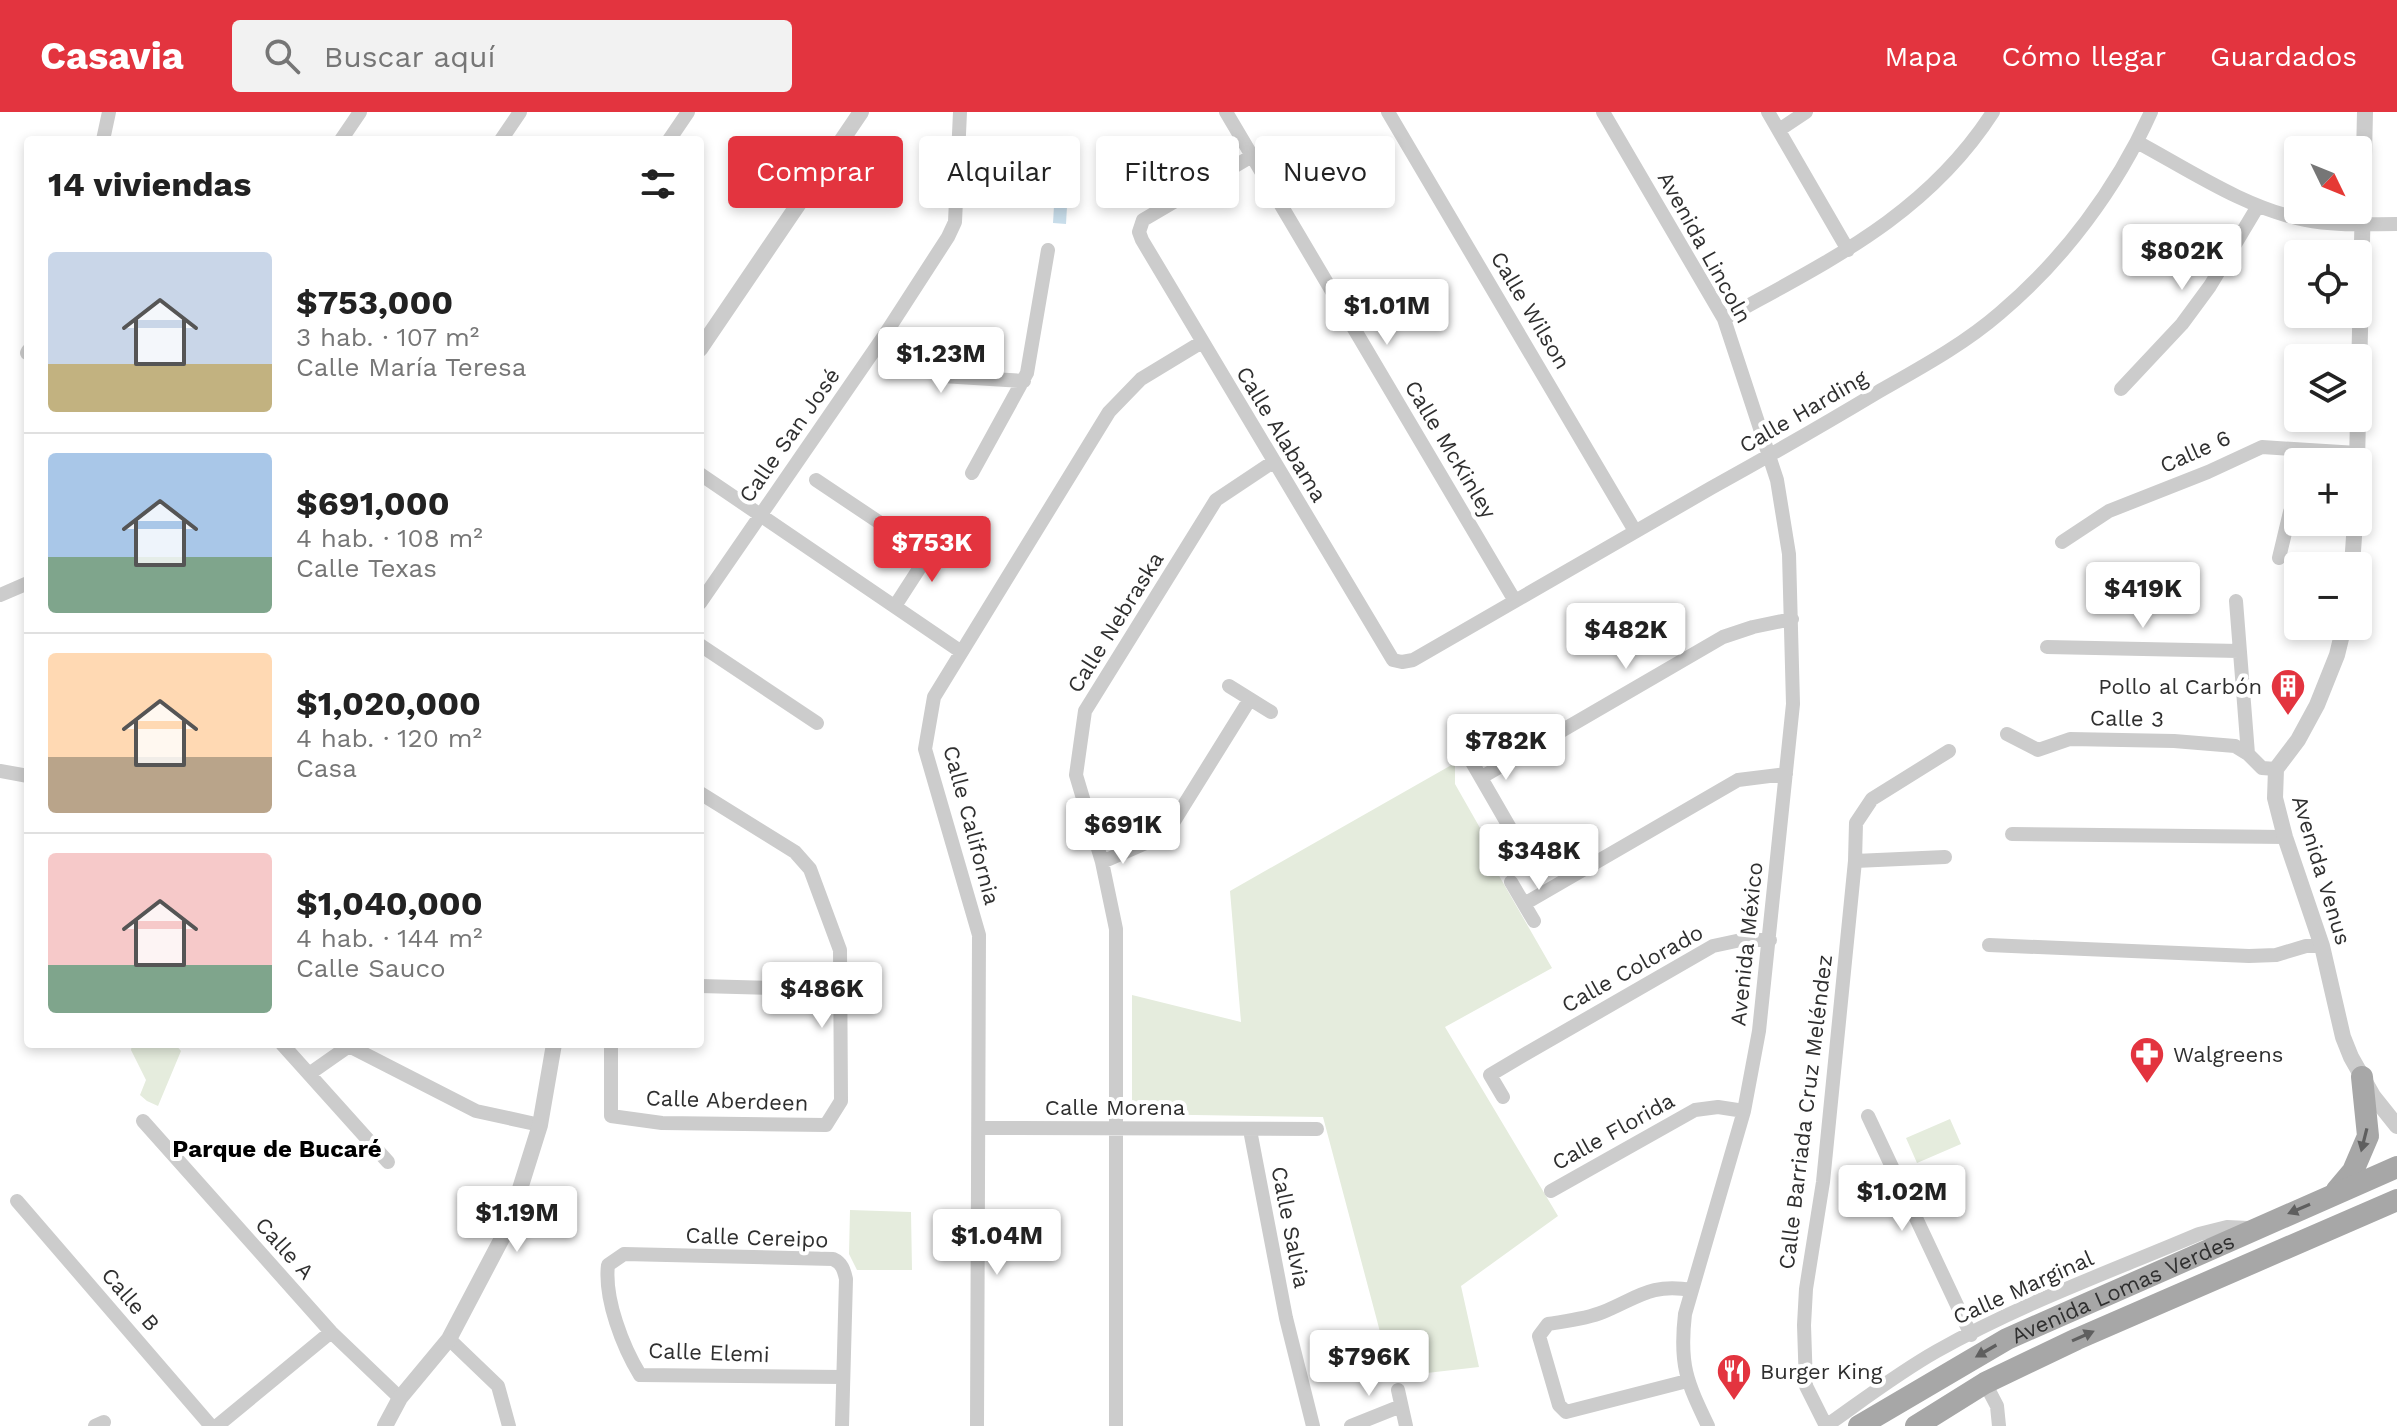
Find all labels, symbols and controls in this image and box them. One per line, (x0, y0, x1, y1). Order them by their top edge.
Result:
search box (232, 20, 792, 92)
text: Casavia (40, 34, 184, 78)
icon: search (260, 34, 304, 78)
text: Buscar aquí (324, 39, 495, 74)
text: Mapa (1885, 40, 1958, 73)
text: Cómo llegar (2002, 40, 2166, 73)
text: Guardados (2210, 40, 2357, 73)
chip: Comprar (728, 136, 903, 208)
chip: Alquilar (919, 136, 1080, 208)
chip: Filtros (1096, 136, 1239, 208)
chip: Nuevo (1255, 136, 1395, 208)
north arrow (2284, 136, 2372, 224)
map controls (2284, 136, 2372, 640)
icon: filters (636, 162, 680, 206)
text: 14 viviendas (48, 164, 251, 204)
street label: Avenida Lincoln (1653, 167, 1756, 327)
pin: $802K (2126, 224, 2238, 292)
text: $802K (2140, 235, 2224, 265)
button: locate (2284, 240, 2372, 328)
street label: Calle Wilson (1486, 247, 1575, 374)
pin: $1.01M (1322, 279, 1452, 347)
text: $753,000 (296, 282, 453, 322)
icon: home (112, 284, 208, 380)
text: $1.01M (1344, 290, 1430, 320)
text: 3 hab. · 107 m² (296, 322, 479, 352)
pin: $1.23M (876, 327, 1006, 395)
text: $1.23M (896, 338, 986, 368)
button: layers (2284, 344, 2372, 432)
text: Calle María Teresa (296, 352, 526, 382)
street label: Calle Alabama (1231, 362, 1332, 507)
street label: Calle San José (734, 363, 845, 507)
street label: Calle Harding (1735, 365, 1872, 458)
street label: Calle McKinley (1400, 376, 1502, 523)
street label: Calle 6 (2156, 425, 2234, 478)
button: + (2284, 448, 2372, 536)
text: $691,000 (296, 483, 450, 523)
icon: home (112, 485, 208, 581)
pin: $753K (876, 516, 988, 584)
text: 4 hab. · 108 m² (296, 523, 483, 553)
text: $753K (892, 527, 972, 557)
street label: Calle Nebraska (1062, 547, 1169, 697)
button: − (2284, 552, 2372, 640)
text: Calle Texas (296, 553, 437, 583)
pin: $419K (2087, 562, 2199, 630)
text: $419K (2104, 573, 2182, 603)
pin: $482K (1570, 603, 1682, 671)
text: $482K (1584, 614, 1668, 644)
building icon: Pollo al Carbón (2269, 667, 2307, 717)
place label: Pollo al Carbón (2098, 674, 2262, 699)
text: $1,020,000 (296, 683, 481, 723)
icon: home (112, 685, 208, 781)
street label: Calle 3 (2090, 705, 2164, 732)
pin: $782K (1450, 714, 1562, 782)
text: 4 hab. · 120 m² (296, 723, 482, 753)
text: $782K (1465, 725, 1547, 755)
street label: Calle California (938, 743, 1005, 907)
text: Casa (296, 753, 357, 783)
street label: Avenida Venus (2287, 793, 2356, 948)
pin: $691K (1067, 798, 1179, 866)
text: $691K (1084, 809, 1162, 839)
pin: $348K (1483, 824, 1595, 892)
text: $348K (1497, 835, 1581, 865)
street label: Avenida México (1725, 861, 1768, 1027)
text: $1,040,000 (296, 883, 483, 923)
icon: home (112, 885, 208, 981)
street label: Calle Colorado (1557, 919, 1707, 1018)
text: 4 hab. · 144 m² (296, 923, 482, 953)
text: Calle Sauco (296, 953, 446, 983)
street label: Calle Barriada Cruz Meléndez (1774, 953, 1837, 1271)
pin: $486K (766, 962, 878, 1030)
text: $486K (780, 973, 864, 1003)
pharmacy icon: Walgreens (2128, 1035, 2166, 1085)
place label: Walgreens (2173, 1042, 2283, 1067)
street label: Calle Aberdeen (645, 1085, 809, 1116)
street label: Calle Florida (1548, 1088, 1679, 1175)
street label: Calle Morena (1045, 1095, 1185, 1120)
one-way arrow (2358, 1128, 2370, 1153)
district label: Parque de Bucaré (172, 1135, 382, 1163)
street label: Calle Salvia (1266, 1164, 1315, 1290)
pin: $1.02M (1837, 1165, 1967, 1233)
text: $1.02M (1856, 1176, 1948, 1206)
pin: $1.19M (452, 1186, 582, 1254)
text: $1.19M (475, 1197, 559, 1227)
one-way arrow (2288, 1202, 2311, 1215)
pin: $1.04M (932, 1209, 1062, 1277)
street label: Calle A (250, 1212, 319, 1285)
text: $1.04M (951, 1220, 1043, 1250)
street label: Calle Cereipo (685, 1223, 829, 1252)
street label: Avenida Lomas Verdes (2007, 1228, 2238, 1349)
street label: Calle Marginal (1949, 1245, 2098, 1330)
street label: Calle B (96, 1263, 165, 1336)
one-way arrow (2071, 1329, 2094, 1343)
pin: $796K (1313, 1330, 1425, 1398)
street label: Calle Elemi (648, 1338, 770, 1367)
text: $796K (1328, 1341, 1410, 1371)
one-way arrow (1975, 1344, 1997, 1358)
restaurant icon: Burger King (1715, 1352, 1753, 1402)
place label: Burger King (1760, 1359, 1883, 1384)

